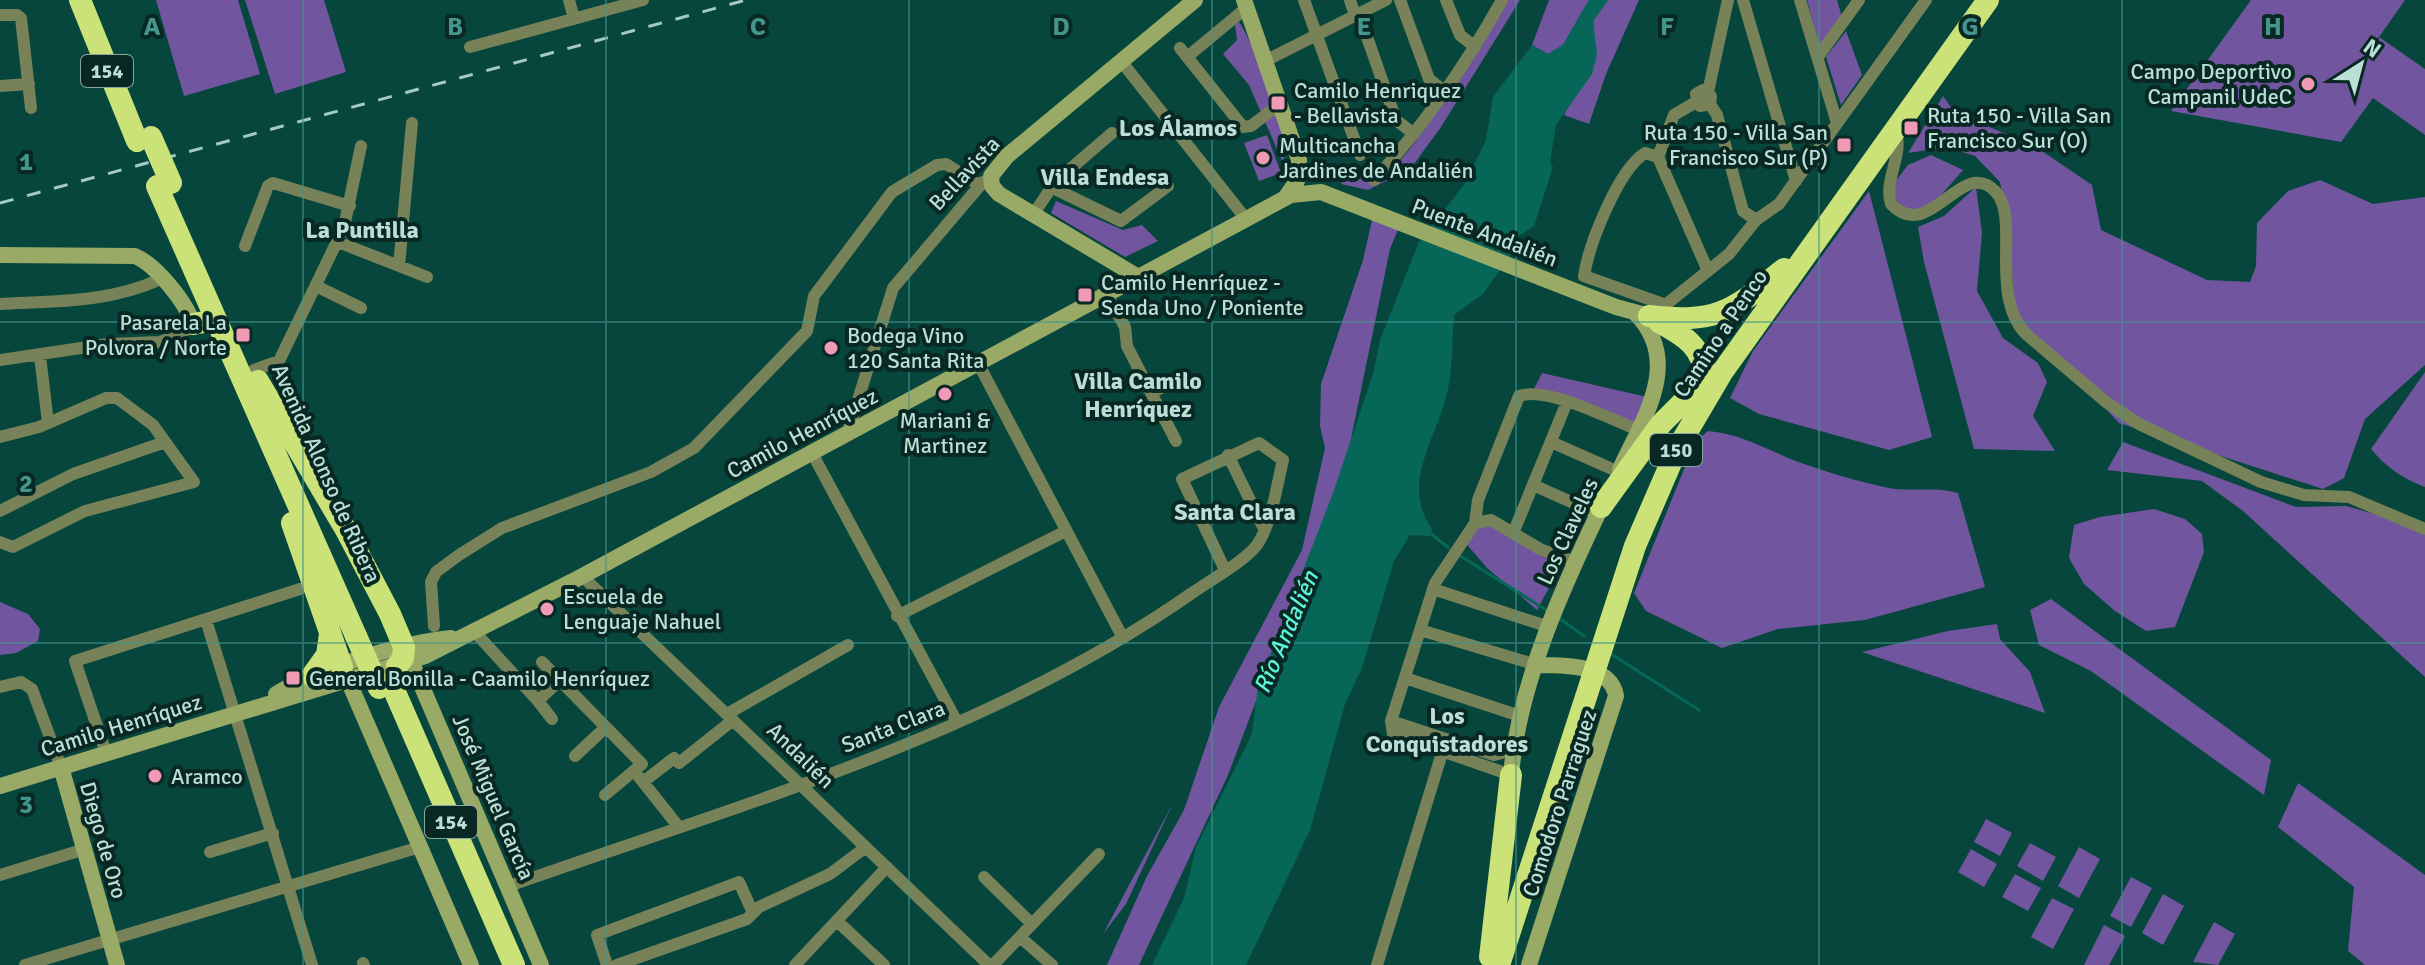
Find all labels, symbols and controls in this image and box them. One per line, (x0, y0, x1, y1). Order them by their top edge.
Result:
text: A (144, 11, 161, 43)
text: B (447, 11, 463, 43)
text: C (750, 11, 766, 43)
text: D (1052, 11, 1070, 43)
text: E (1357, 11, 1371, 43)
text: F (1660, 11, 1674, 43)
text: G (1961, 11, 1979, 43)
text: H (2264, 11, 2282, 43)
north arrow (2321, 24, 2401, 104)
text: N (2358, 33, 2387, 64)
road number: 154 (81, 55, 133, 87)
place label: Campo Deportivo Campanil UdeC (2131, 58, 2292, 110)
marker: Campo Deportivo Campanil UdeC (2299, 75, 2317, 93)
place label: Camilo Henriquez - Bellavista (1294, 77, 1461, 129)
marker: Camilo Henriquez - Bellavista (1269, 94, 1287, 112)
place label: Ruta 150 - Villa San Francisco Sur (O) (1927, 102, 2111, 154)
district label: Los Álamos (1119, 113, 1238, 143)
place label: Ruta 150 - Villa San Francisco Sur (P) (1644, 119, 1828, 171)
marker: Ruta 150 - Villa San Francisco Sur (O) (1902, 119, 1920, 137)
street label: Bellavista (923, 130, 1006, 216)
place label: Multicancha Jardines de Andalién (1279, 132, 1473, 184)
marker: Ruta 150 - Villa San Francisco Sur (P) (1835, 136, 1853, 154)
text: 1 (19, 146, 33, 178)
marker: Multicancha Jardines de Andalién (1254, 149, 1272, 167)
district label: Villa Endesa (1041, 162, 1169, 192)
street label: Puente Andalién (1408, 192, 1562, 273)
district label: La Puntilla (305, 215, 419, 245)
street label: Camino a Penco (1668, 264, 1773, 402)
place label: Camilo Henríquez - Senda Uno / Poniente (1101, 269, 1304, 321)
marker: Camilo Henríquez - Senda Uno / Poniente (1076, 286, 1094, 304)
place label: Pasarela La Polvora / Norte (85, 309, 227, 361)
place label: Bodega Vino 120 Santa Rita (847, 322, 984, 374)
marker: Pasarela La Polvora / Norte (234, 326, 252, 344)
marker: Bodega Vino 120 Santa Rita (822, 339, 840, 357)
street label: Avenida Alonso de Ribera (266, 360, 387, 587)
district label: Villa Camilo Henríquez (1074, 366, 1202, 424)
street label: Camilo Henríquez (722, 382, 882, 485)
marker: Mariani & Martinez (936, 385, 954, 403)
place label: Mariani & Martinez (899, 407, 991, 459)
road number: 150 (1650, 434, 1702, 466)
text: 2 (19, 468, 33, 500)
street label: Los Claveles (1531, 473, 1604, 589)
district label: Santa Clara (1174, 497, 1296, 527)
water label: Río Andalién (1247, 566, 1326, 698)
place label: Escuela de Lenguaje Nahuel (563, 583, 721, 635)
marker: Escuela de Lenguaje Nahuel (538, 600, 556, 618)
place label: General Bonilla - Caamilo Henríquez (309, 665, 650, 692)
marker: General Bonilla - Caamilo Henríquez (284, 669, 302, 687)
street label: Camilo Henríquez (37, 688, 205, 763)
street label: Santa Clara (837, 694, 949, 759)
district label: Los Conquistadores (1366, 701, 1529, 759)
street label: Comodoro Parraguez (1516, 706, 1603, 900)
street label: José Miguel García (447, 710, 541, 884)
street label: Andalién (761, 717, 840, 794)
place label: Aramco (171, 763, 243, 790)
marker: Aramco (146, 767, 164, 785)
street label: Diego de Oro (74, 779, 133, 902)
text: 3 (19, 789, 33, 821)
road number: 154 (425, 806, 477, 838)

